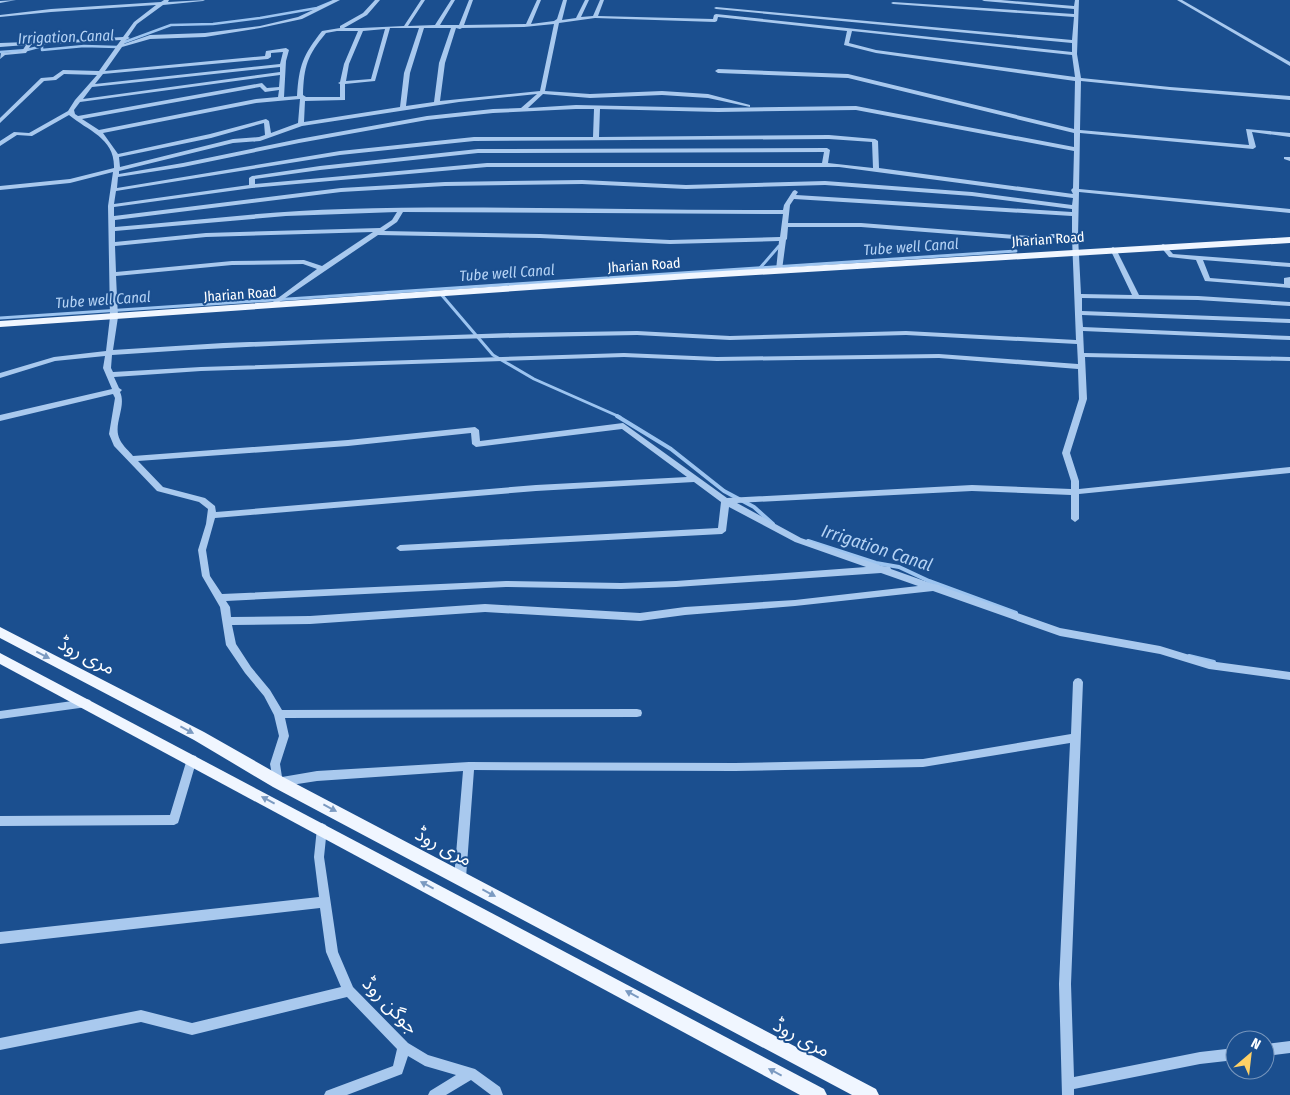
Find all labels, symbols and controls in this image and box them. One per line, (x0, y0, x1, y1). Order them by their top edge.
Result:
water label: Irrigation Canal (18, 26, 114, 48)
street label: Jharian Road (1011, 228, 1085, 251)
water label: Tube well Canal (863, 235, 959, 259)
street label: Jharian Road (607, 254, 681, 277)
water label: Tube well Canal (459, 261, 555, 285)
street label: Jharian Road (203, 283, 277, 306)
water label: Tube well Canal (55, 288, 151, 312)
water label: Irrigation Canal (819, 520, 936, 576)
street label: مری روڈ (54, 631, 119, 680)
one-way arrow (36, 651, 51, 659)
one-way arrow (180, 726, 195, 734)
one-way arrow (261, 796, 275, 804)
one-way arrow (322, 804, 337, 812)
street label: مری روڈ (411, 822, 476, 871)
one-way arrow (420, 880, 434, 889)
one-way arrow (481, 889, 496, 897)
street label: جوگن روڈ (358, 972, 424, 1039)
one-way arrow (625, 990, 639, 999)
street label: مری روڈ (769, 1013, 834, 1062)
north arrow (1225, 1030, 1275, 1080)
text: N (1248, 1034, 1264, 1053)
one-way arrow (768, 1068, 782, 1076)

